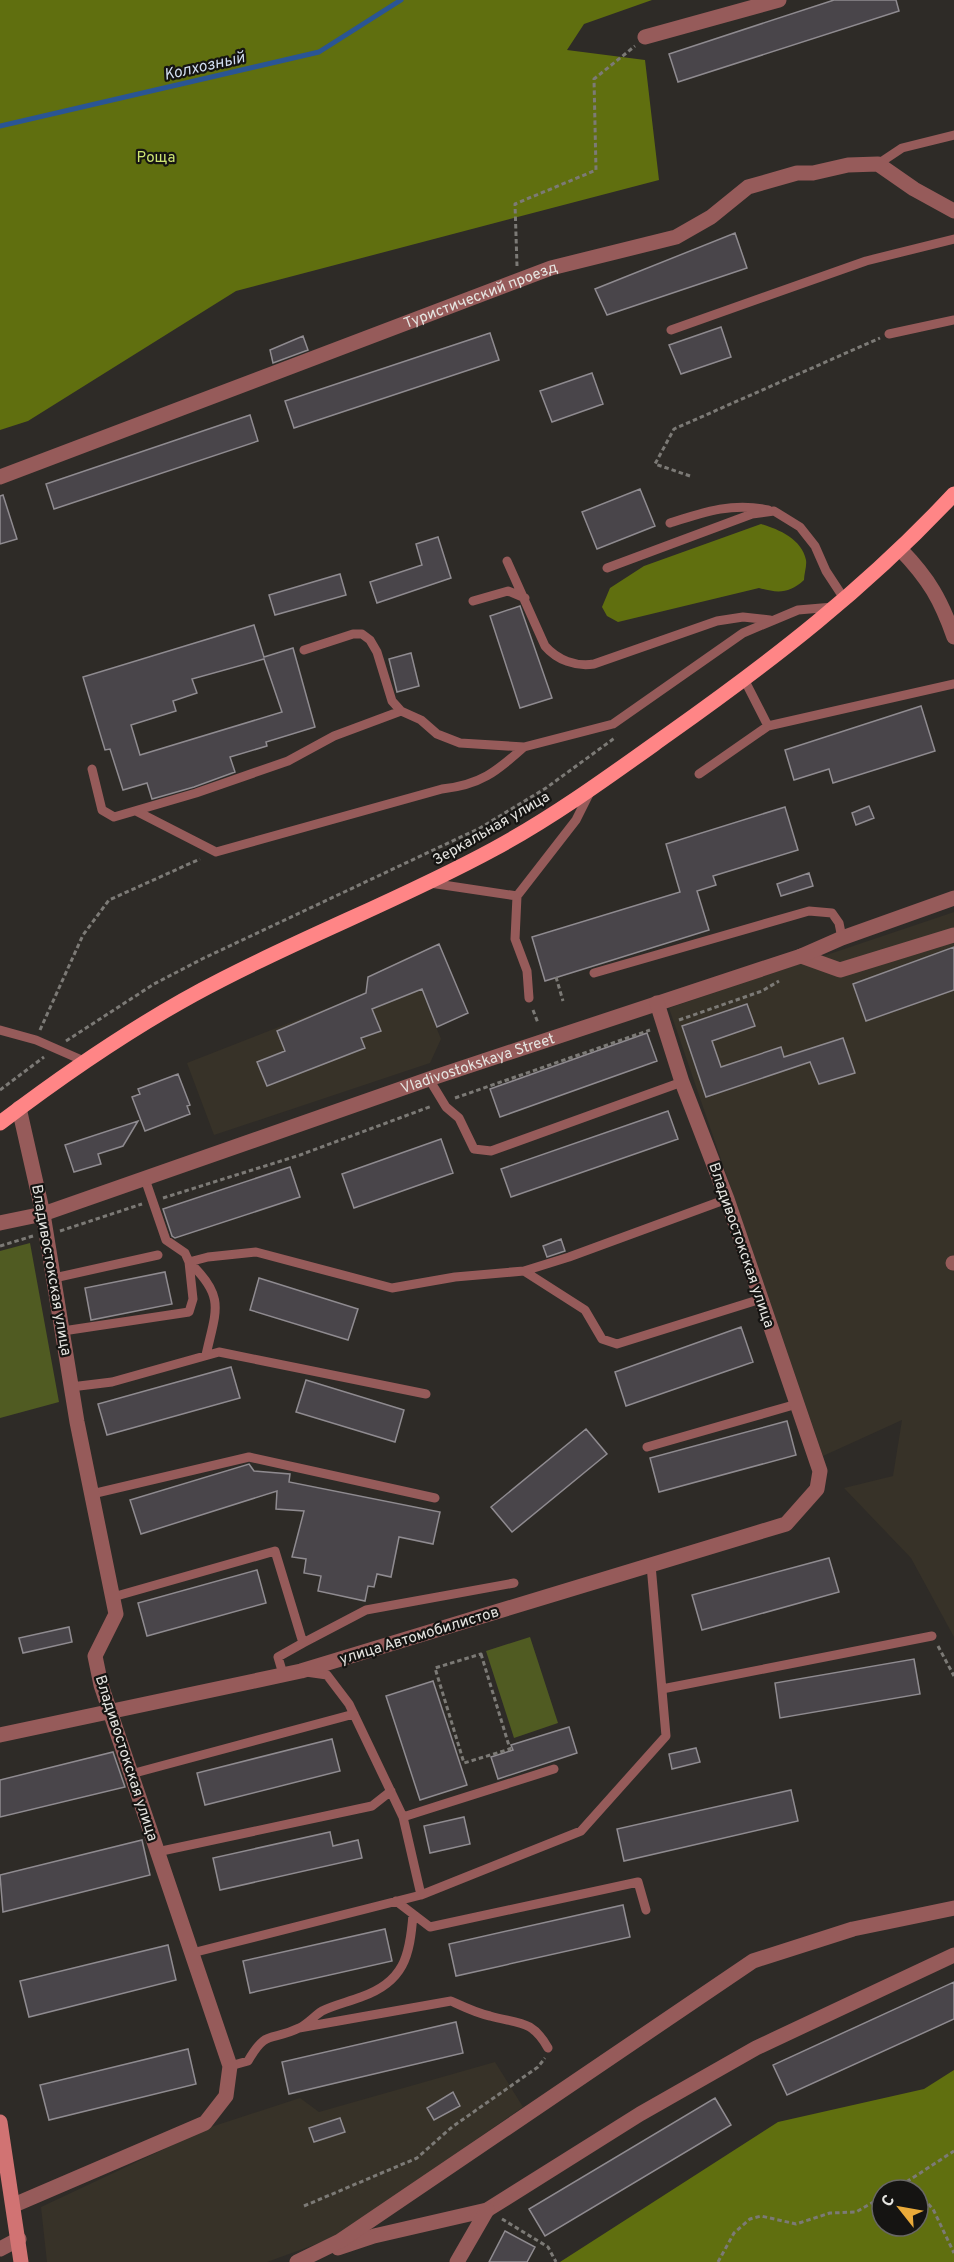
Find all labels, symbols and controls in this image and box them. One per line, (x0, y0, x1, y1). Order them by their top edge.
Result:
water label: Колхозный (162, 48, 248, 86)
park label: Роща (137, 149, 175, 168)
street label: Туристический проезд (401, 259, 560, 334)
street label: Зеркальная улица (430, 788, 554, 871)
street label: Vladivostokskaya Street (398, 1030, 558, 1099)
street label: Владивостокская улица (703, 1160, 778, 1331)
street label: Владивостокская улица (26, 1183, 75, 1357)
street label: улица Автомобилистов (337, 1603, 501, 1670)
street label: Владивостокская улица (90, 1673, 161, 1844)
north arrow (870, 2178, 930, 2238)
text: С (878, 2192, 900, 2211)

